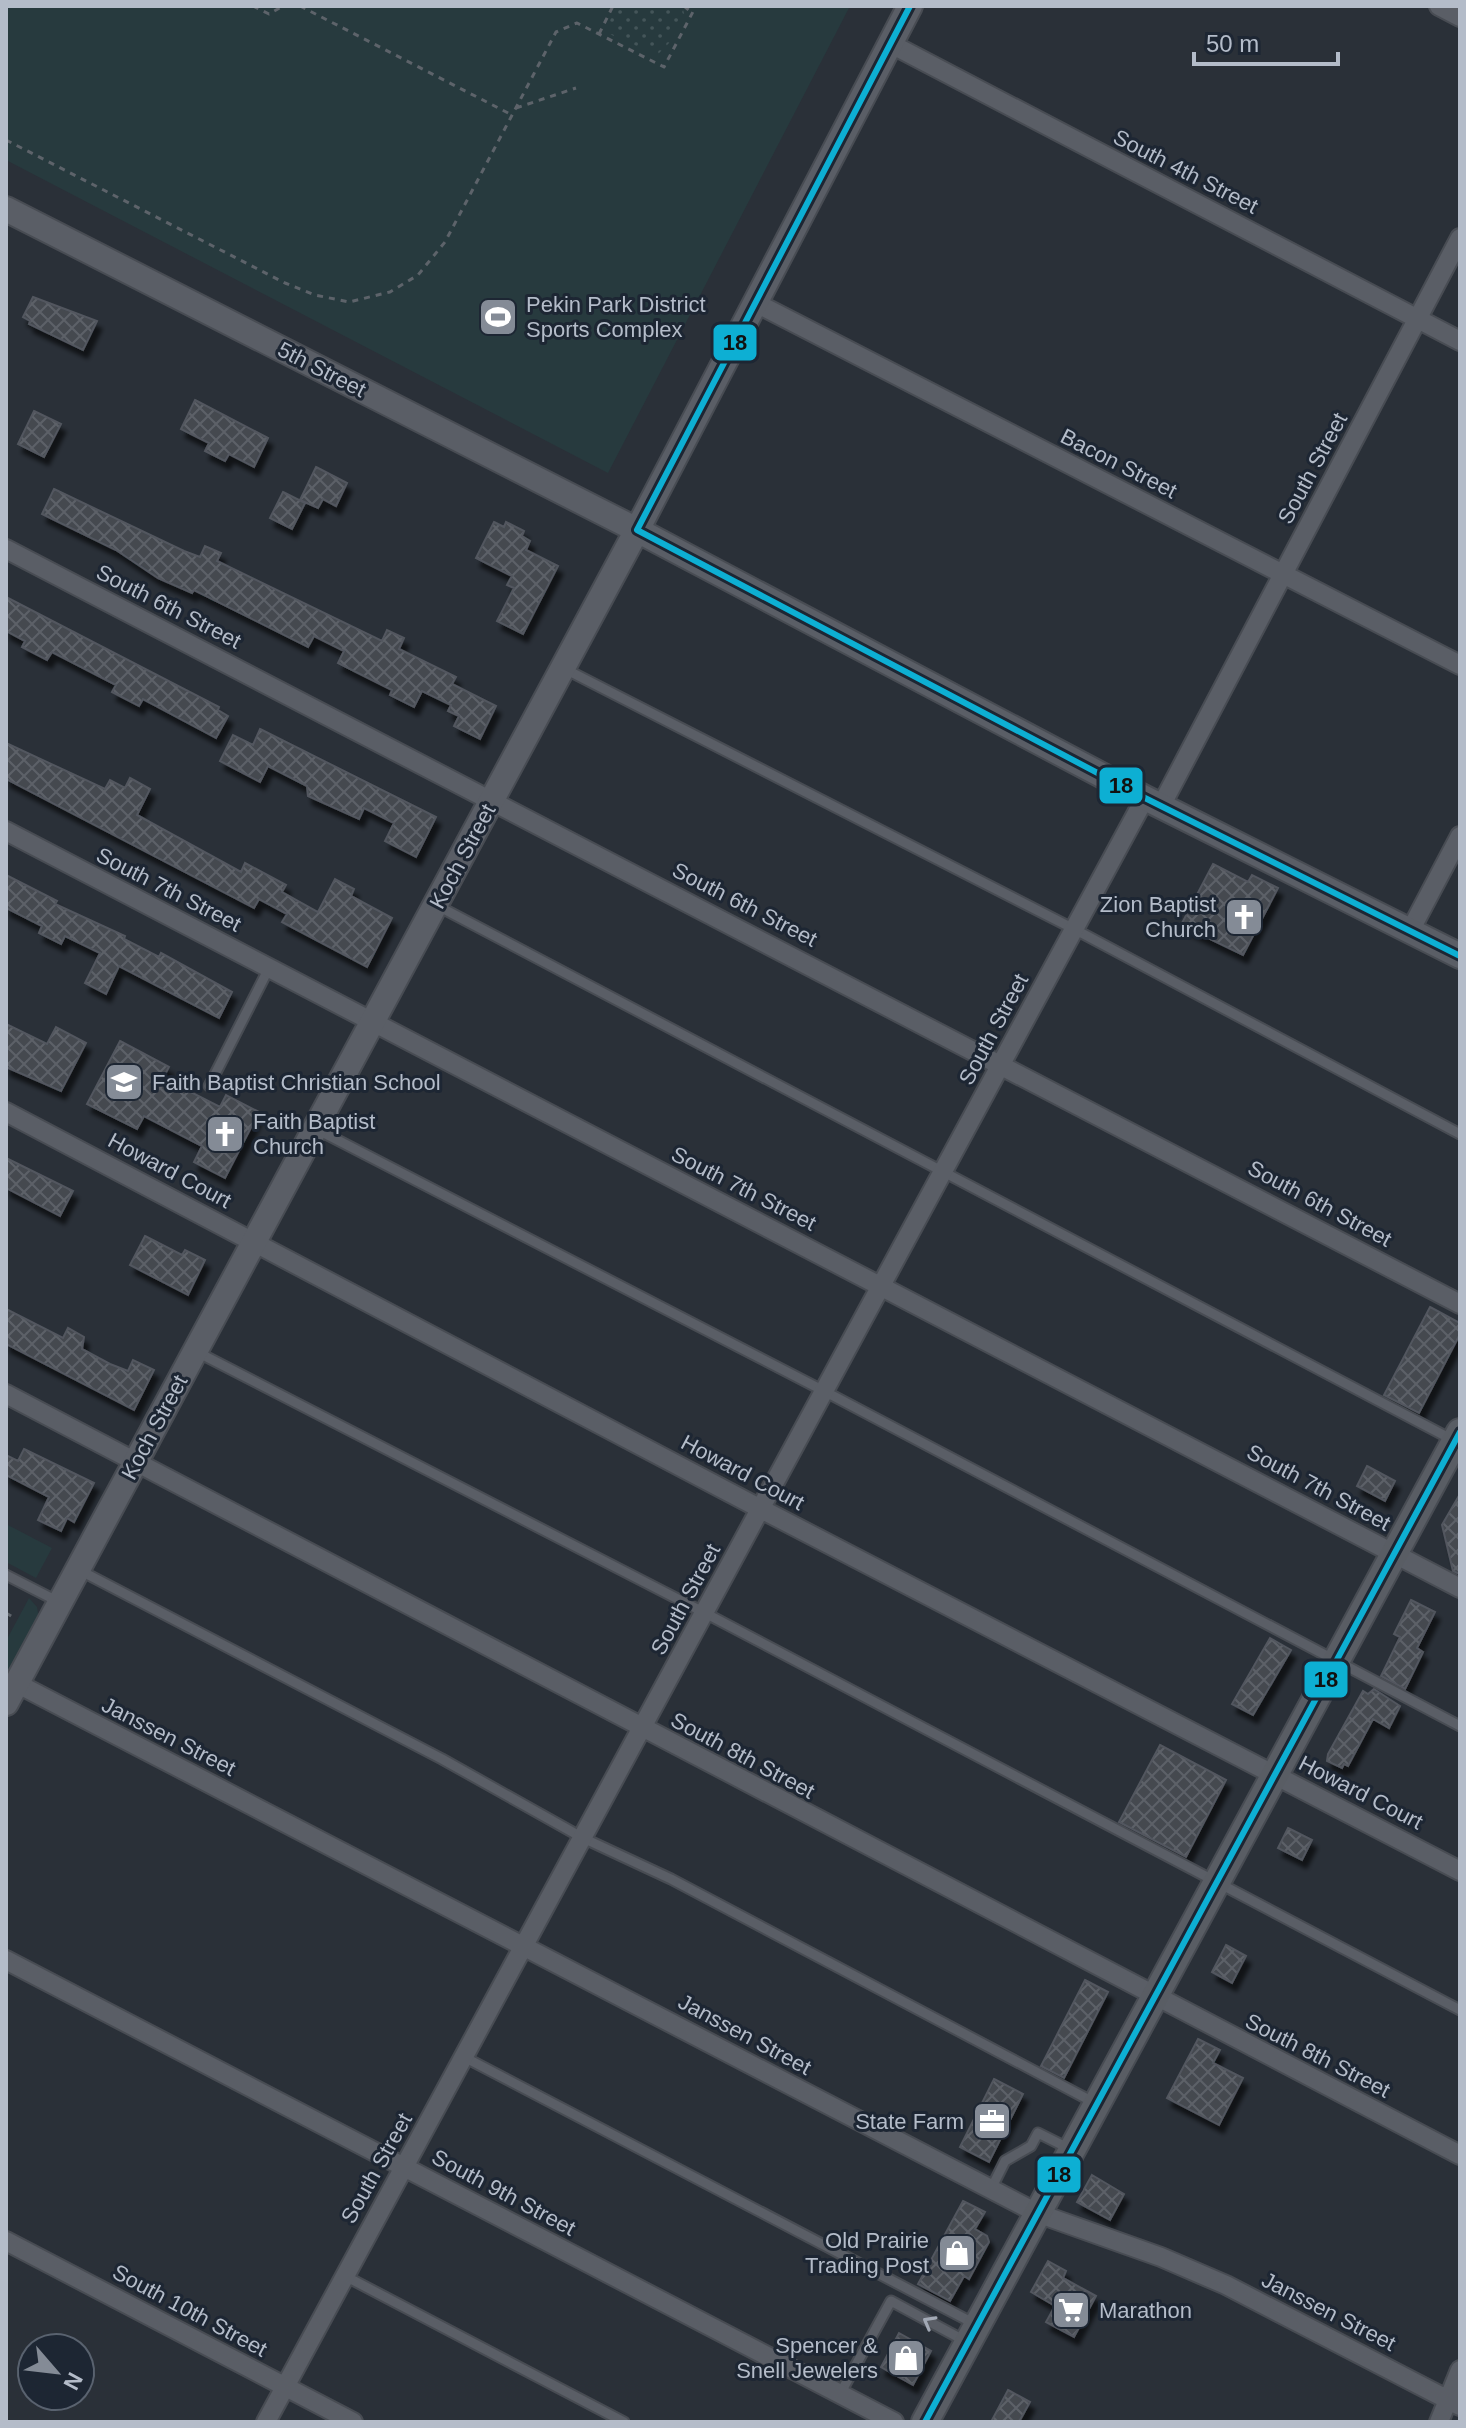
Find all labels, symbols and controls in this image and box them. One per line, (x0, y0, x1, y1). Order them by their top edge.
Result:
scale bar (1194, 16, 1338, 66)
text: 50 m (1206, 30, 1259, 57)
street label: South 4th Street (1109, 124, 1262, 219)
place label: Pekin Park District Sports Complex (526, 292, 706, 342)
sports icon: Pekin Park District Sports Complex (477, 296, 519, 338)
line badge: 18 (712, 323, 758, 362)
text: 18 (723, 330, 747, 355)
street label: 5th Street (274, 337, 370, 402)
street label: South Street (1273, 408, 1352, 528)
street label: Bacon Street (1056, 423, 1181, 503)
street label: South 6th Street (92, 559, 245, 654)
line badge: 18 (1098, 766, 1144, 805)
text: 18 (1109, 773, 1133, 798)
street label: Koch Street (424, 800, 500, 913)
street label: South 7th Street (92, 842, 245, 937)
street label: South 6th Street (668, 857, 821, 952)
place label: Zion Baptist Church (1100, 892, 1216, 942)
church icon: Zion Baptist Church (1223, 896, 1265, 938)
street label: South Street (954, 969, 1033, 1089)
school or university icon: Faith Baptist Christian School (103, 1061, 145, 1103)
place label: Faith Baptist Christian School (152, 1070, 441, 1095)
place label: Faith Baptist Church (253, 1109, 375, 1159)
church icon: Faith Baptist Church (204, 1113, 246, 1155)
street label: Howard Court (104, 1128, 236, 1213)
street label: South 7th Street (667, 1141, 820, 1236)
street label: South 6th Street (1244, 1155, 1396, 1252)
street label: Koch Street (116, 1371, 192, 1484)
street label: Howard Court (677, 1430, 809, 1515)
street label: South 7th Street (1243, 1439, 1395, 1536)
street label: South Street (646, 1539, 725, 1659)
line badge: 18 (1303, 1660, 1349, 1699)
text: 18 (1314, 1667, 1338, 1692)
street label: Janssen Street (98, 1692, 240, 1781)
street label: South 8th Street (667, 1707, 819, 1804)
street label: Howard Court (1295, 1751, 1427, 1834)
street label: Janssen Street (674, 1989, 815, 2080)
street label: South 8th Street (1241, 2008, 1394, 2103)
office icon: State Farm (971, 2100, 1013, 2142)
street label: South Street (336, 2109, 417, 2228)
place label: State Farm (855, 2109, 964, 2134)
street label: South 9th Street (428, 2144, 580, 2241)
line badge: 18 (1036, 2155, 1082, 2194)
text: 18 (1047, 2162, 1071, 2187)
place label: Old Prairie Trading Post (805, 2228, 929, 2278)
shop icon: Old Prairie Trading Post (936, 2232, 978, 2274)
street label: South 10th Street (108, 2259, 271, 2362)
street label: Janssen Street (1258, 2267, 1400, 2356)
supermarket icon: Marathon (1050, 2289, 1092, 2331)
place label: Marathon (1099, 2298, 1192, 2323)
one-way arrow (924, 2316, 938, 2332)
north arrow (16, 2332, 96, 2412)
place label: Spencer & Snell Jewelers (736, 2333, 878, 2383)
shop icon: Spencer & Snell Jewelers (885, 2337, 927, 2379)
text: N (58, 2368, 88, 2394)

